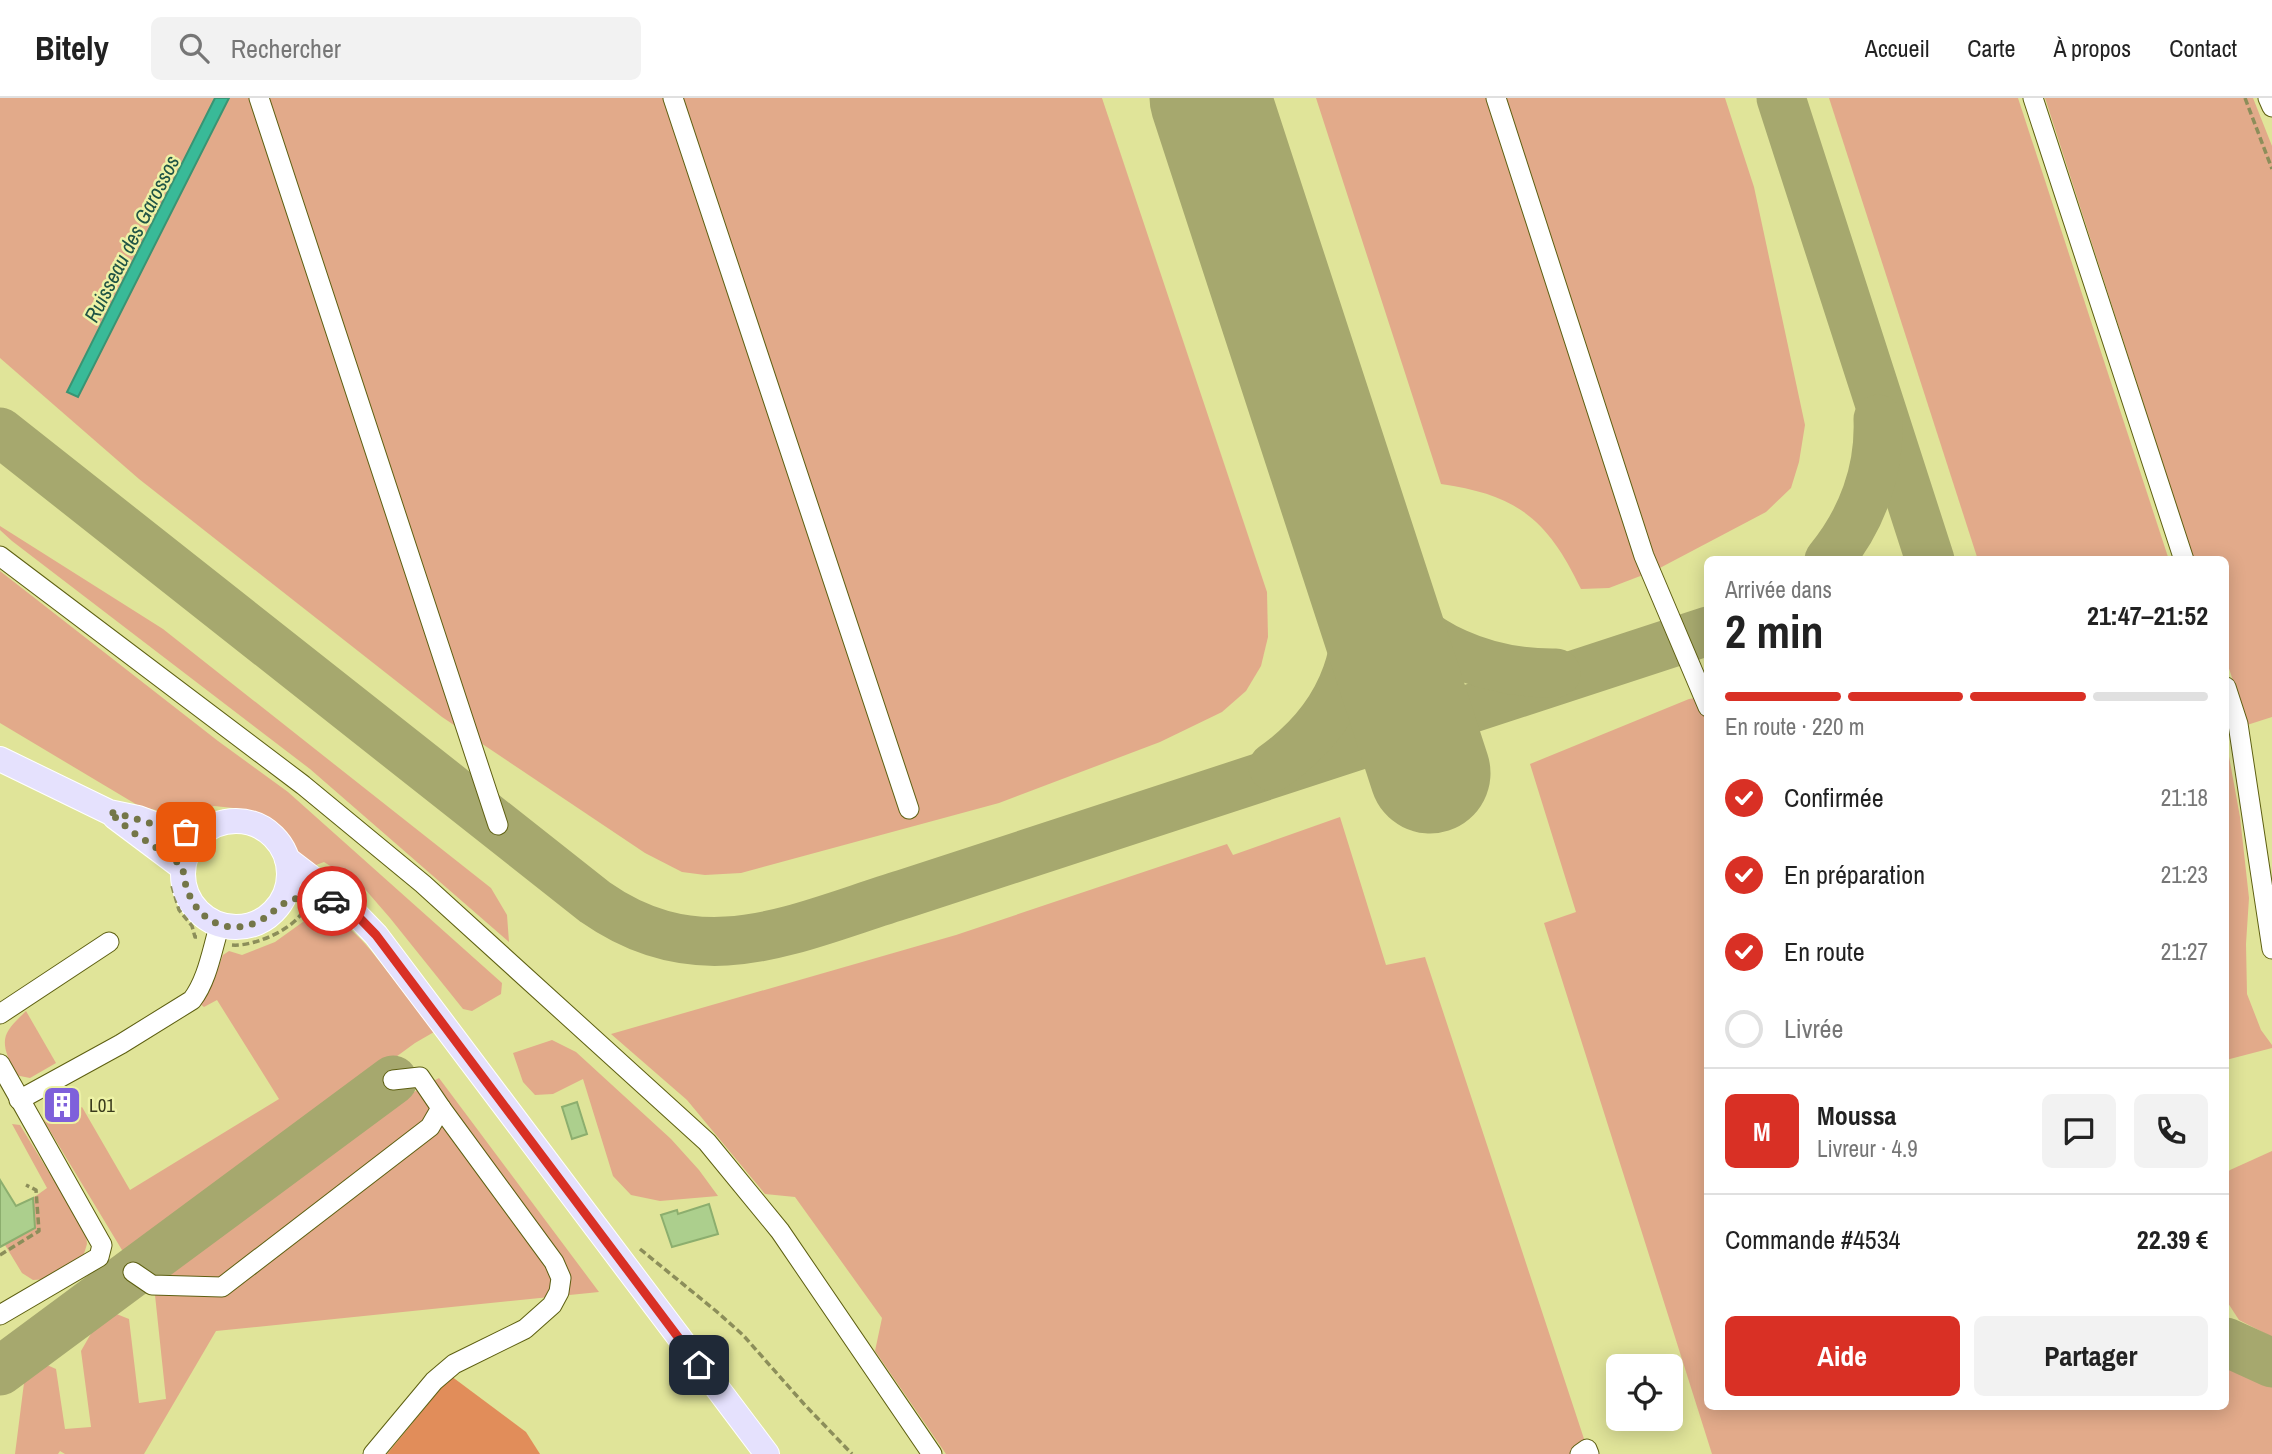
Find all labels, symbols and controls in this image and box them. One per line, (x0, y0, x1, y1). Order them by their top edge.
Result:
search box (151, 17, 641, 80)
text: Bitely (35, 26, 109, 70)
icon: search (175, 29, 213, 67)
text: Rechercher (231, 31, 341, 66)
text: Accueil (1865, 32, 1929, 64)
text: Carte (1967, 32, 2015, 64)
text: À propos (2053, 32, 2131, 64)
text: Contact (2169, 32, 2237, 64)
water label: Ruisseau des Garossos (77, 150, 186, 327)
text: Arrivée dans (1725, 574, 1832, 605)
text: 21:47–21:52 (2087, 598, 2208, 633)
text: 2 min (1725, 600, 1824, 662)
text: En route · 220 m (1725, 711, 1864, 742)
icon: check (1725, 779, 1763, 817)
text: Confirmée (1784, 780, 1884, 815)
text: 21:18 (2161, 782, 2208, 813)
pin (156, 802, 216, 862)
icon: bag (167, 813, 205, 851)
icon: check (1725, 856, 1763, 894)
text: En préparation (1784, 857, 1925, 892)
text: 21:23 (2161, 859, 2208, 890)
courier (297, 866, 367, 936)
icon: car (313, 882, 351, 920)
icon: check (1725, 933, 1763, 971)
text: En route (1784, 934, 1865, 969)
text: 21:27 (2161, 936, 2208, 967)
text: Livrée (1784, 1011, 1843, 1046)
building icon: L01 (41, 1084, 83, 1126)
place label: L01 (89, 1092, 115, 1118)
button: chat (2042, 1094, 2116, 1168)
button: phone (2134, 1094, 2208, 1168)
text: Moussa (1817, 1098, 1896, 1133)
text: M (1753, 1114, 1771, 1149)
text: Livreur · 4.9 (1817, 1133, 1918, 1164)
text: Commande #4534 (1725, 1222, 1900, 1257)
text: 22.39 € (2137, 1222, 2208, 1257)
button: Aide (1725, 1316, 1960, 1396)
button: Partager (1974, 1316, 2208, 1396)
pin (669, 1335, 729, 1395)
icon: home (680, 1346, 718, 1384)
map controls (1606, 1354, 1683, 1431)
button: locate (1606, 1354, 1683, 1431)

